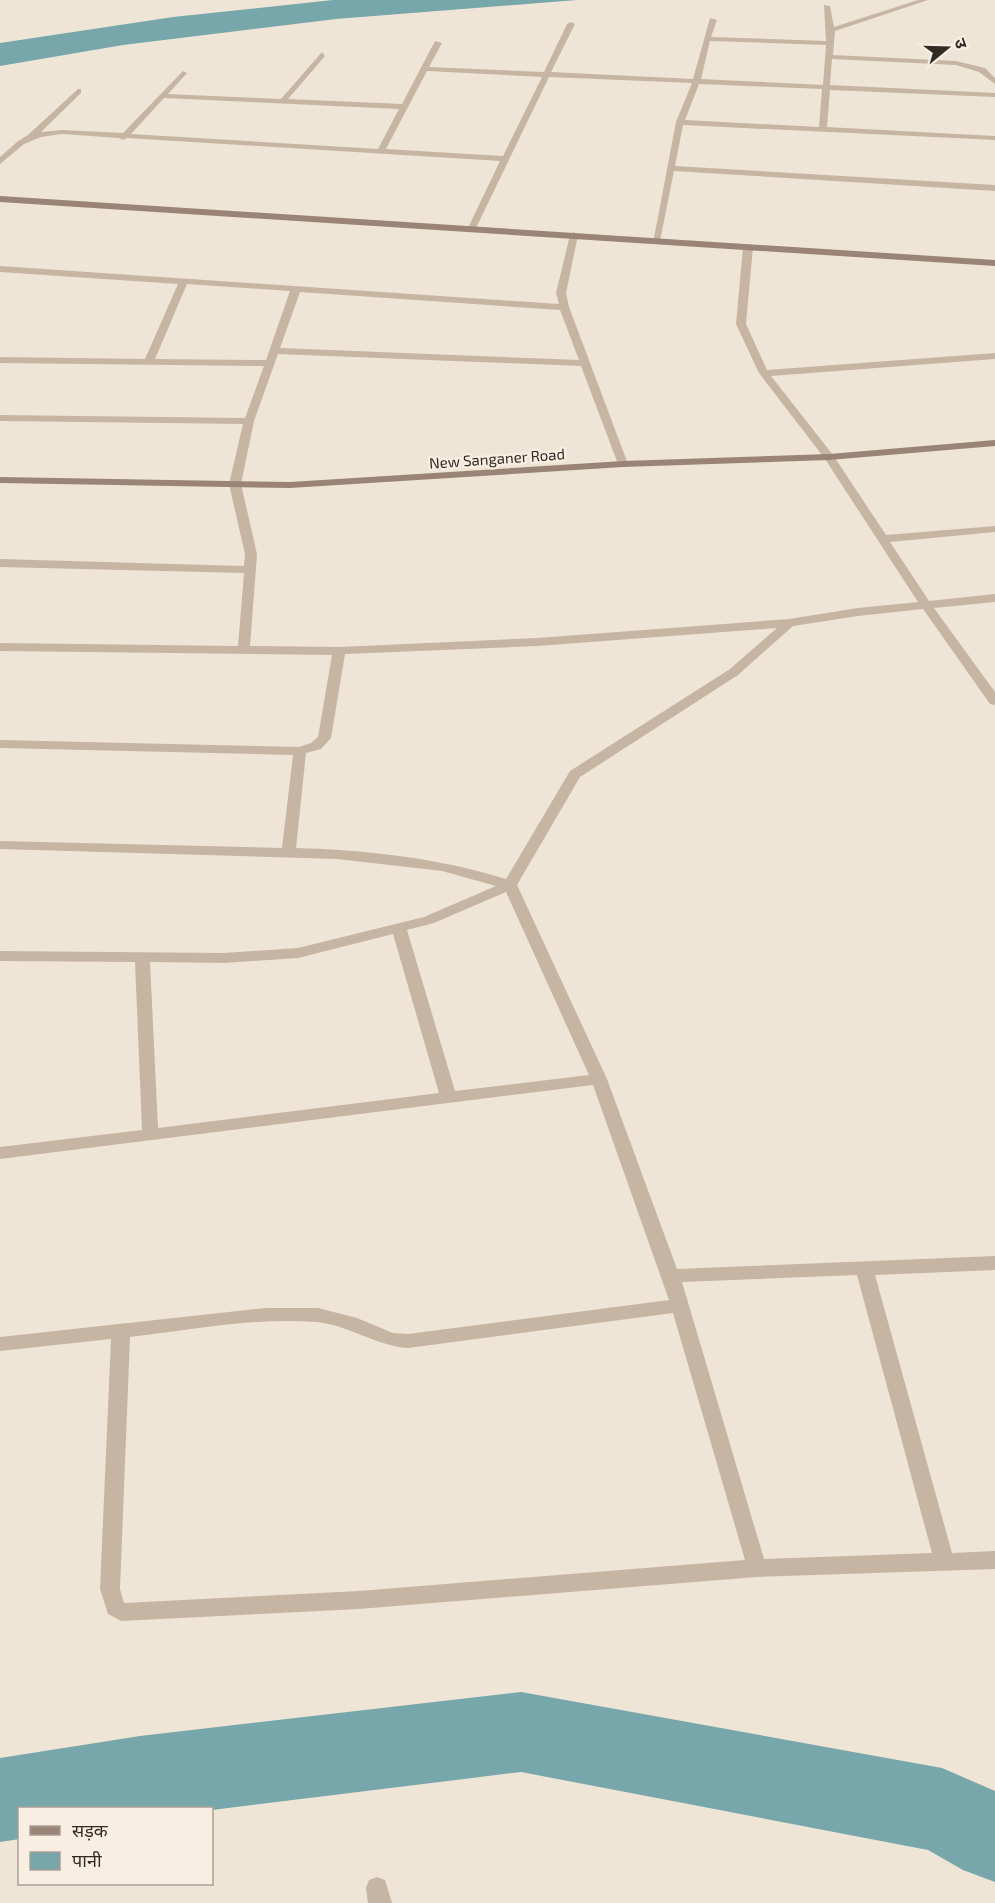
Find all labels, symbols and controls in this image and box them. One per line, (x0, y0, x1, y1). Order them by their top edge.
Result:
north arrow (917, 18, 977, 78)
text: उ (951, 35, 972, 51)
street label: New Sanganer Road (428, 444, 566, 472)
legend (18, 1807, 213, 1885)
text: सड़क (72, 1819, 109, 1841)
text: पानी (72, 1849, 102, 1871)

